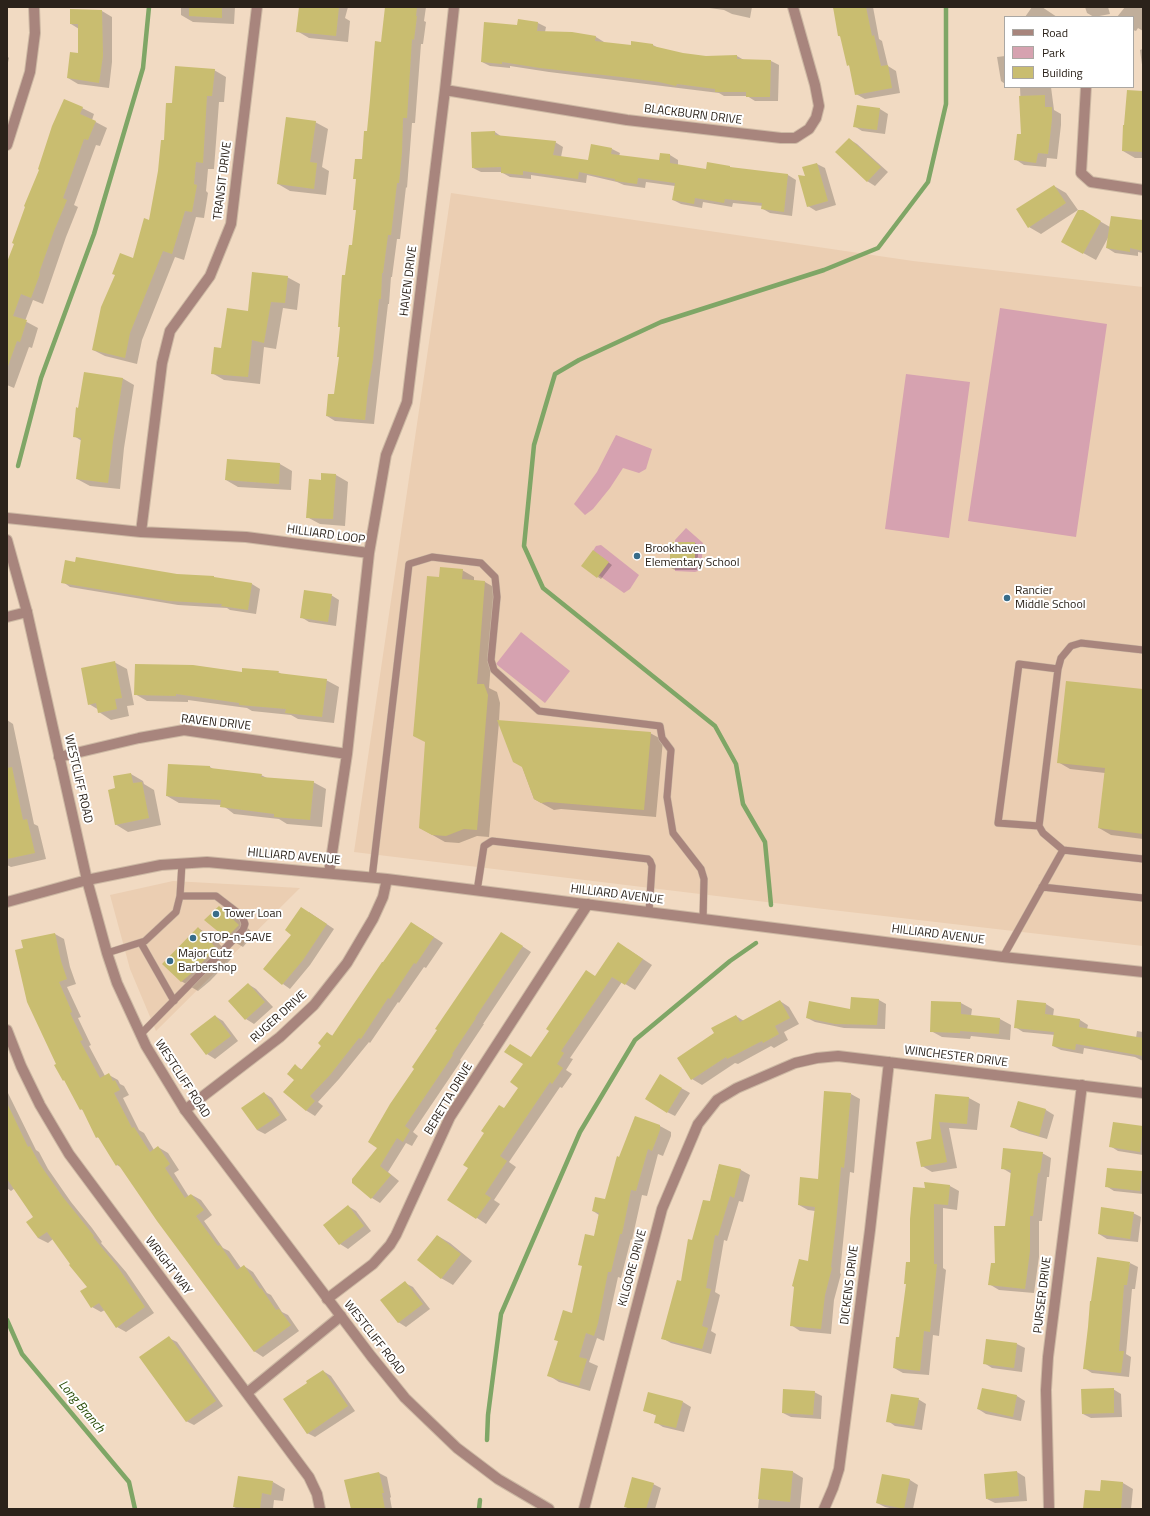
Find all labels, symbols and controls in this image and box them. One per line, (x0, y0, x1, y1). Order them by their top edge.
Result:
legend (1004, 16, 1134, 88)
text: Road (1042, 23, 1068, 42)
text: Park (1042, 43, 1065, 62)
text: Building (1042, 63, 1083, 82)
street label: BLACKBURN DRIVE (643, 102, 743, 128)
street label: TRANSIT DRIVE (211, 141, 235, 221)
street label: HAVEN DRIVE (398, 245, 420, 317)
street label: HILLIARD LOOP (286, 522, 366, 548)
place label: Brookhaven Elementary School (645, 542, 739, 570)
marker: Brookhaven Elementary School (632, 551, 642, 561)
place label: Rancier Middle School (1015, 584, 1085, 612)
marker: Rancier Middle School (1002, 593, 1012, 603)
street label: RAVEN DRIVE (180, 712, 252, 734)
street label: WESTCLIFF ROAD (61, 733, 95, 825)
street label: HILLIARD AVENUE (247, 846, 341, 868)
street label: HILLIARD AVENUE (570, 882, 664, 908)
place label: Tower Loan (224, 907, 282, 921)
marker: Tower Loan (211, 909, 221, 919)
street label: HILLIARD AVENUE (891, 922, 985, 948)
place label: STOP-n-SAVE (201, 931, 272, 945)
marker: STOP-n-SAVE (188, 933, 198, 943)
place label: Major Cutz Barbershop (178, 947, 237, 975)
marker: Major Cutz Barbershop (165, 956, 175, 966)
street label: RUGER DRIVE (248, 988, 310, 1046)
street label: WESTCLIFF ROAD (151, 1037, 213, 1121)
street label: WINCHESTER DRIVE (903, 1044, 1009, 1070)
street label: BERETTA DRIVE (422, 1060, 476, 1138)
street label: KILGORE DRIVE (616, 1228, 650, 1308)
street label: WRIGHT WAY (142, 1234, 194, 1298)
street label: DICKENS DRIVE (838, 1245, 862, 1325)
street label: PURSER DRIVE (1031, 1256, 1055, 1334)
street label: WESTCLIFF ROAD (340, 1298, 408, 1378)
water label: Long Branch (55, 1378, 107, 1436)

